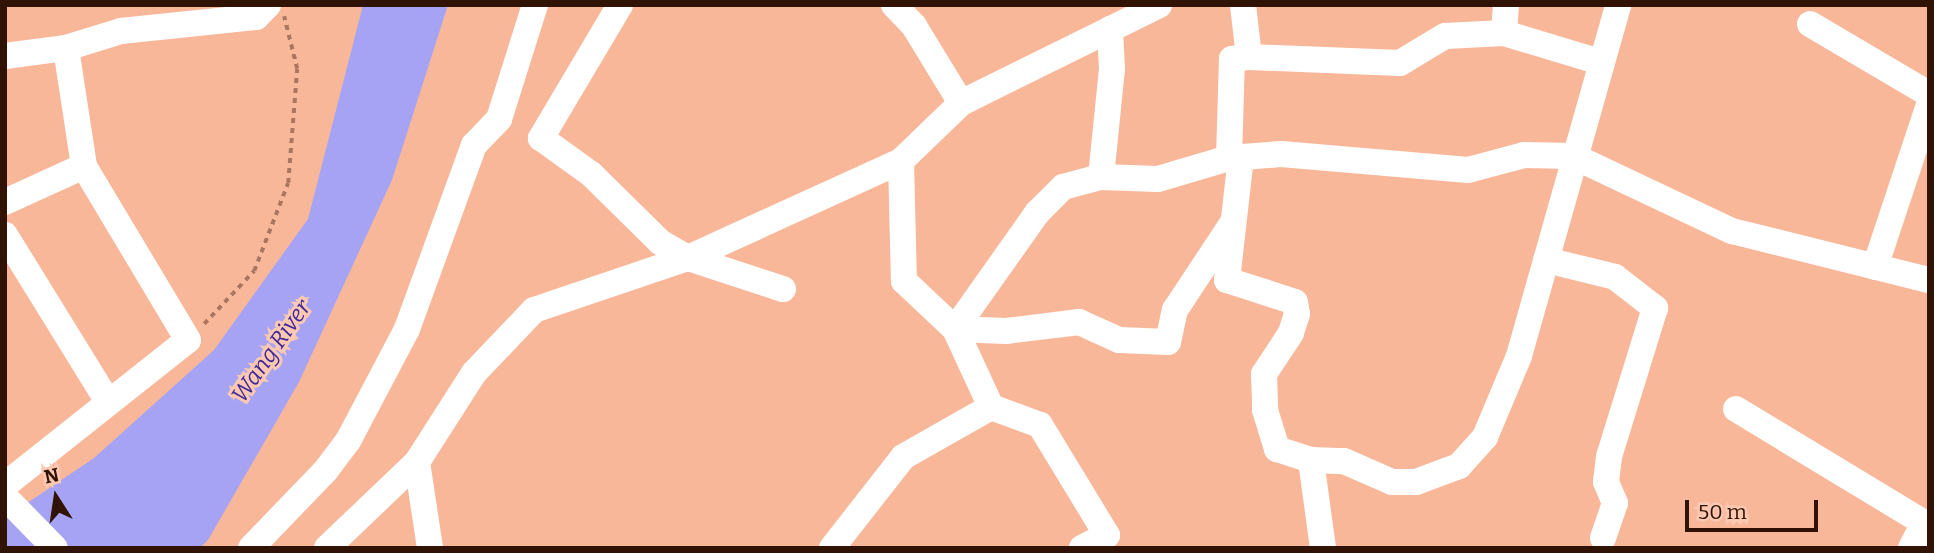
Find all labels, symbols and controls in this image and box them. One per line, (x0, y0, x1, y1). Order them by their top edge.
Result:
water label: Wang River (226, 294, 316, 408)
north arrow (21, 462, 91, 532)
text: N (42, 463, 61, 489)
scale bar (1689, 486, 1822, 530)
text: 50 m (1698, 499, 1747, 525)

